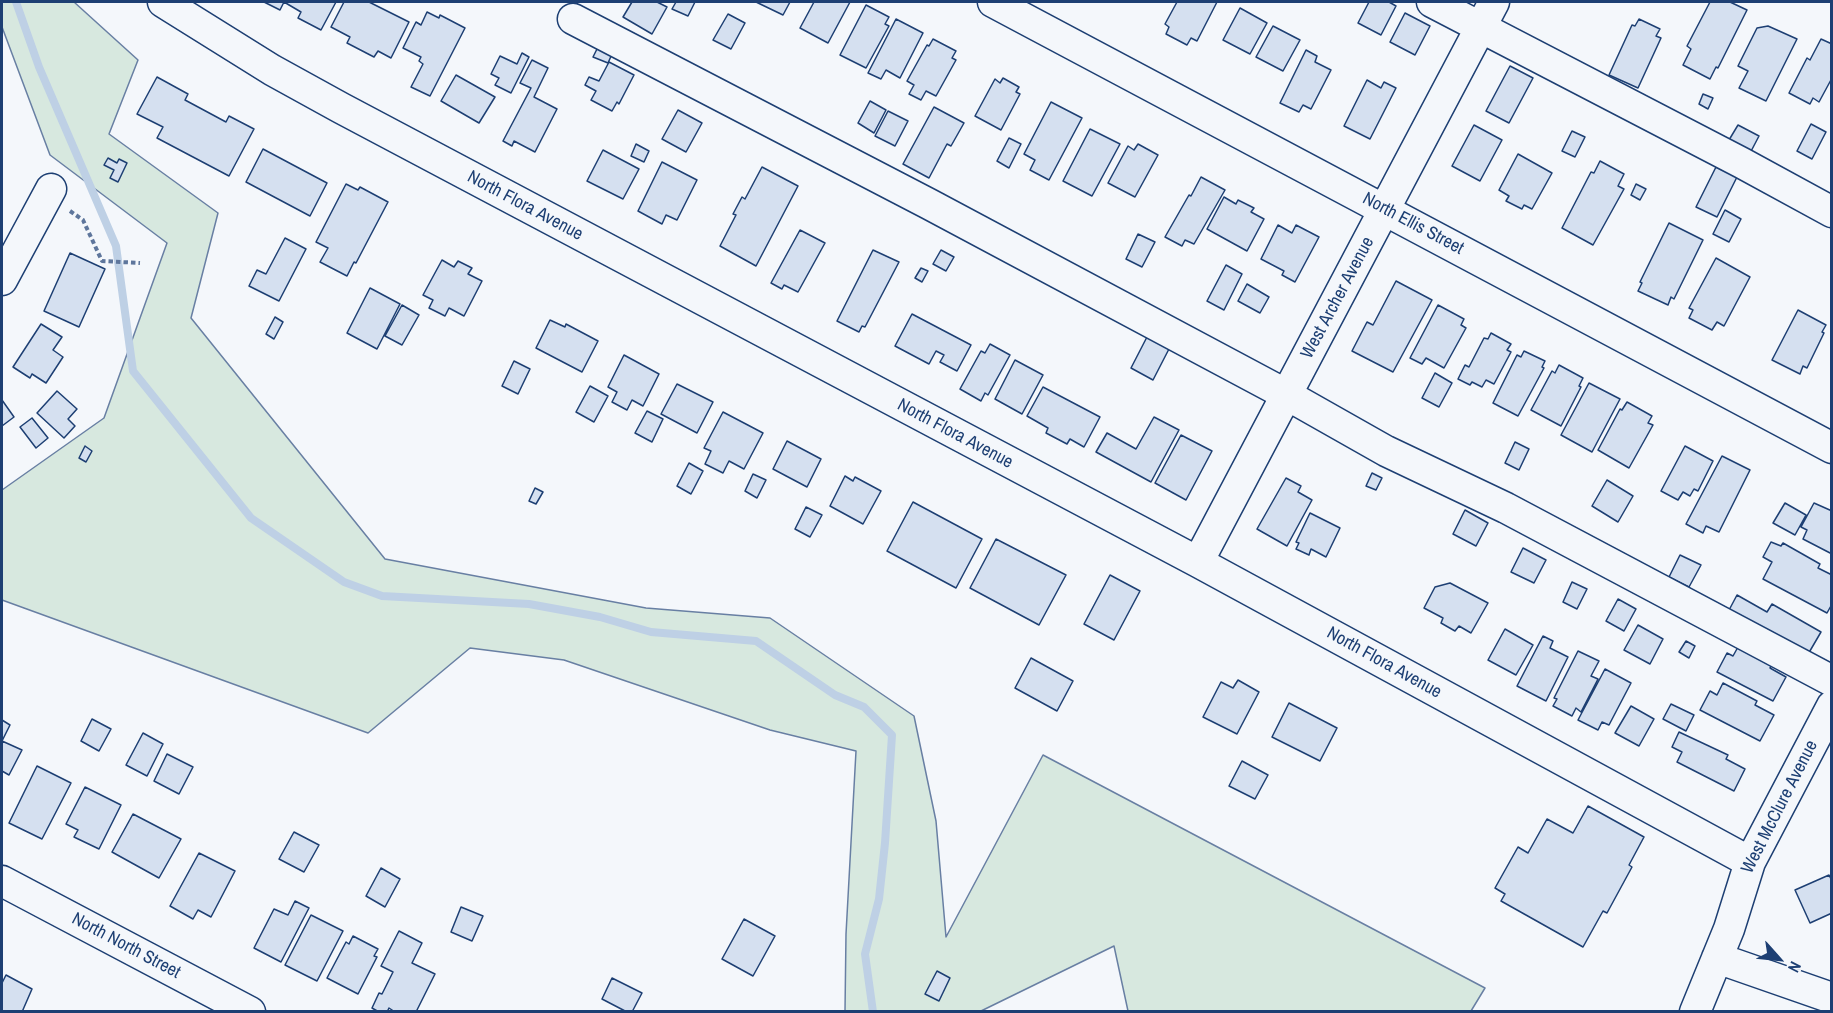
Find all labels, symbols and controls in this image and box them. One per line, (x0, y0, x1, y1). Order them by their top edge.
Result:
street label: North Flora Avenue (464, 166, 586, 246)
street label: North Ellis Street (1359, 188, 1467, 260)
street label: West Archer Avenue (1297, 233, 1379, 363)
street label: North Flora Avenue (894, 394, 1016, 474)
street label: North Flora Avenue (1323, 623, 1445, 703)
street label: West McClure Avenue (1737, 737, 1823, 877)
street label: North North Street (68, 908, 184, 984)
north arrow (1749, 929, 1809, 989)
text: N (1783, 958, 1807, 976)

